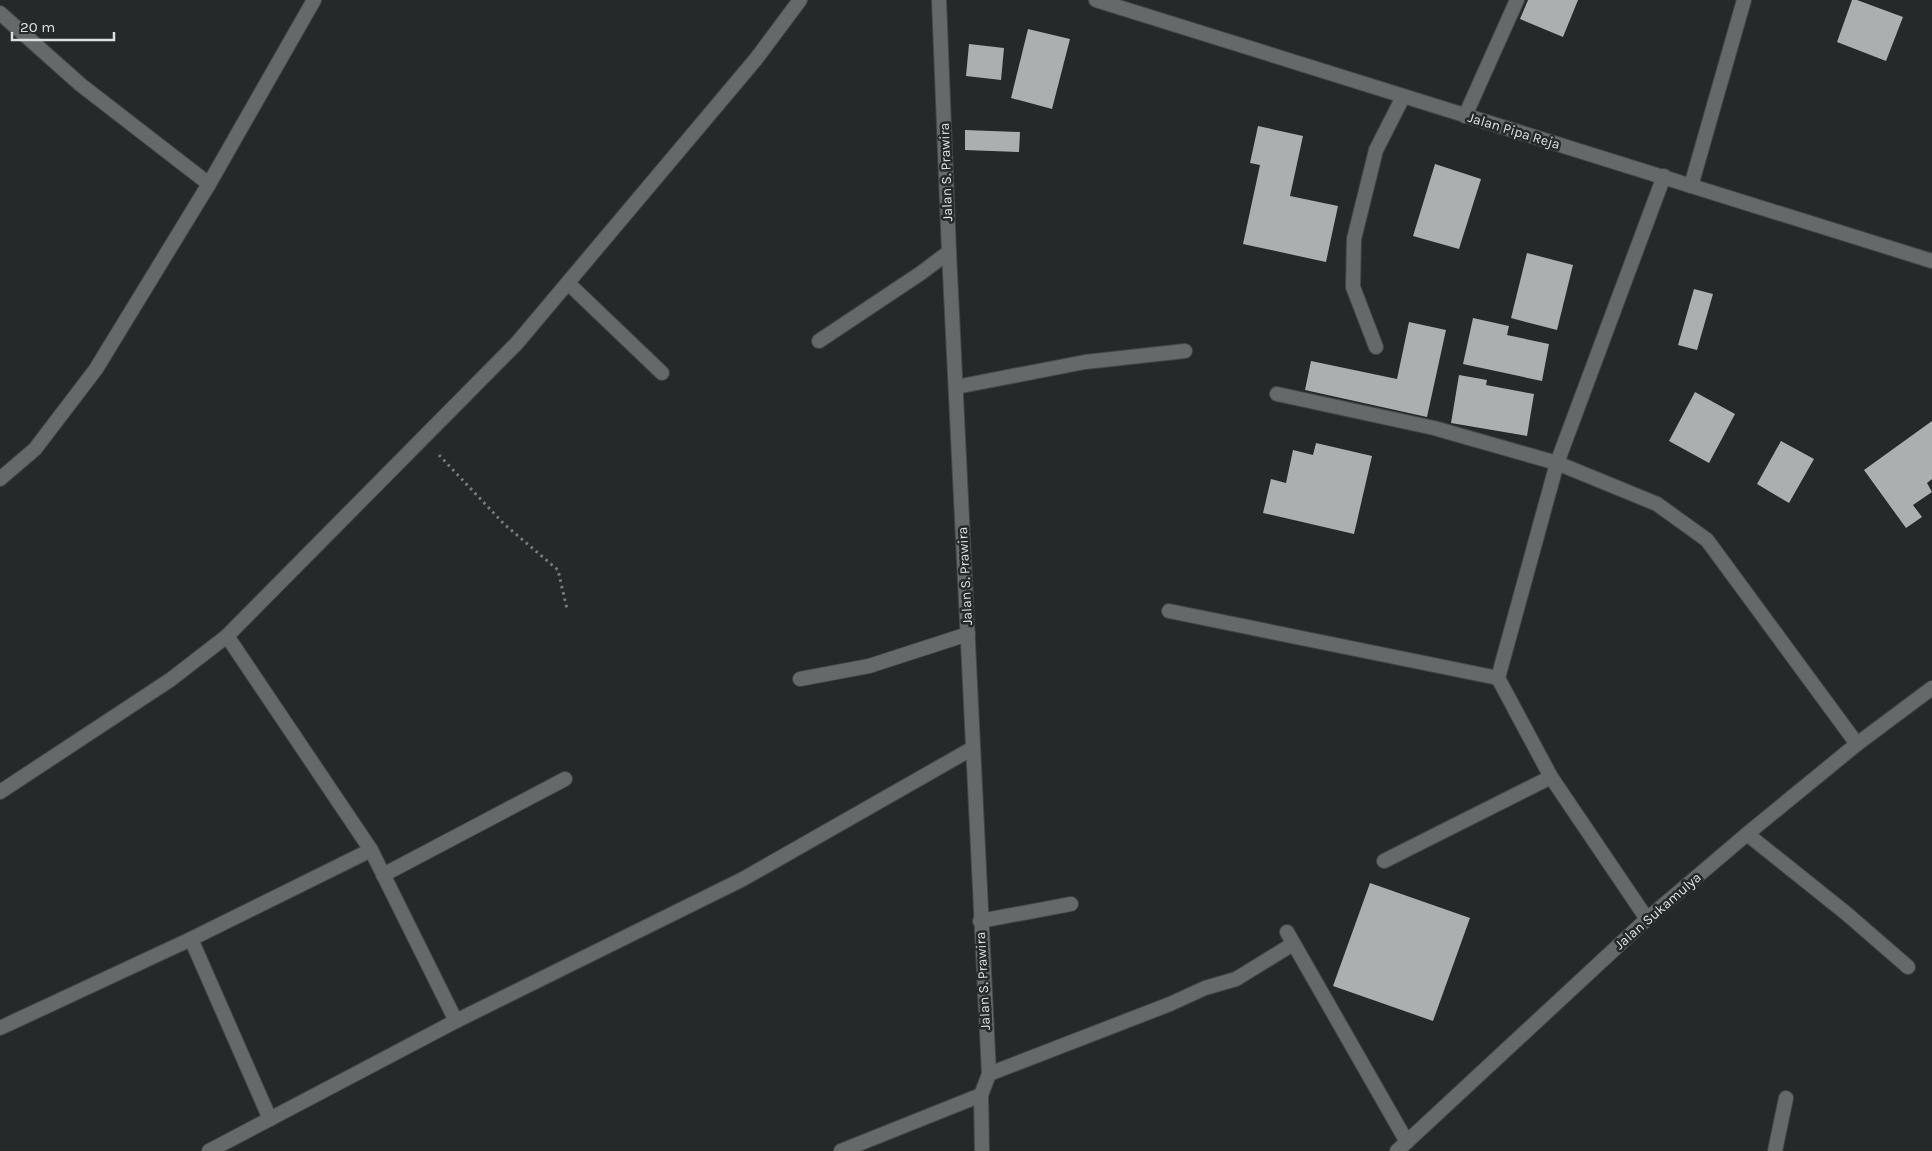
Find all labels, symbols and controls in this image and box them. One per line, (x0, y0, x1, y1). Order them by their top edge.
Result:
scale bar (12, 10, 115, 42)
text: 20 m (20, 18, 55, 36)
street label: Jalan Pipa Reja (1466, 109, 1562, 153)
street label: Jalan S. Prawira (936, 122, 956, 222)
street label: Jalan S. Prawira (954, 526, 976, 626)
street label: Jalan Sukamulya (1611, 869, 1705, 953)
street label: Jalan S. Prawira (972, 931, 994, 1031)

